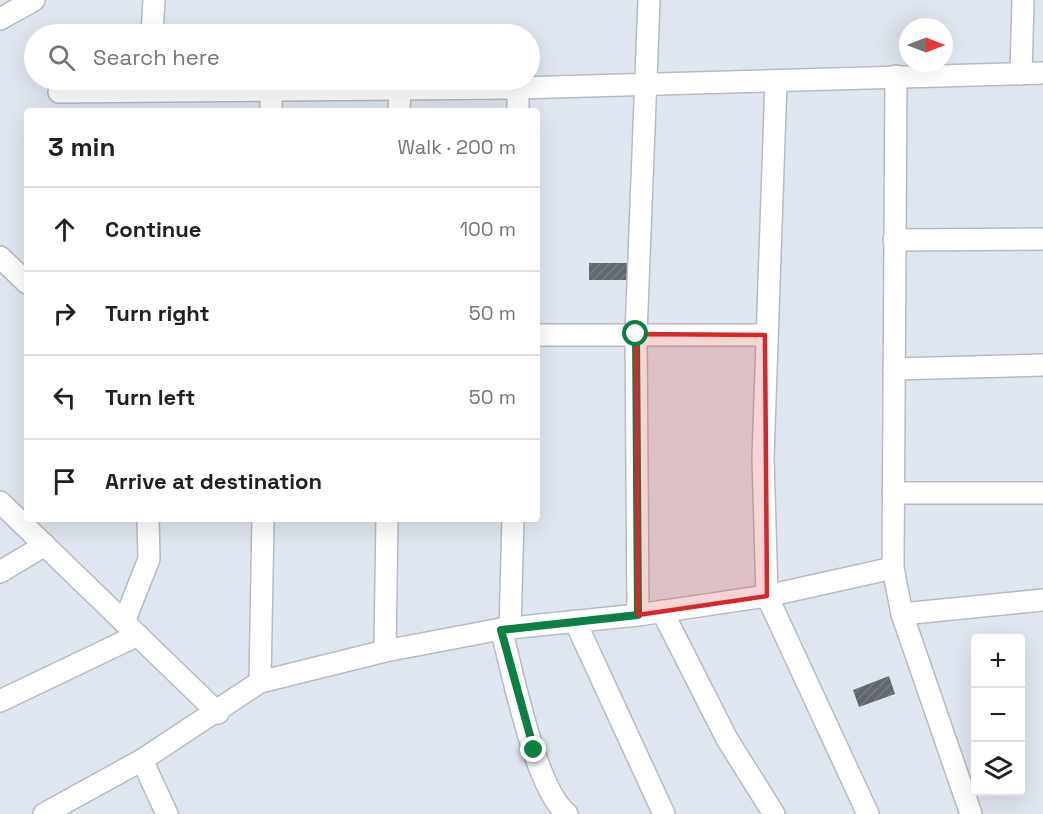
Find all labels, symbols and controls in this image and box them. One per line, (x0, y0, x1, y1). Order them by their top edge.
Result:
north arrow (899, 18, 953, 72)
search box (24, 24, 540, 90)
icon: search (45, 41, 78, 74)
text: Search here (93, 43, 220, 71)
text: 3 min (48, 130, 116, 164)
text: Walk · 200 m (397, 134, 516, 160)
icon: ahead (48, 213, 81, 246)
text: Continue (105, 215, 201, 243)
text: 100 m (460, 216, 516, 242)
icon: right (48, 297, 81, 330)
text: Turn right (105, 299, 210, 327)
text: 50 m (469, 300, 516, 326)
route start (622, 320, 648, 346)
icon: left (48, 381, 81, 414)
text: Turn left (105, 383, 195, 411)
text: 50 m (469, 384, 516, 410)
icon: arrive (48, 465, 81, 498)
text: Arrive at destination (105, 467, 322, 495)
map controls (971, 634, 1025, 796)
button: + (971, 634, 1025, 688)
button: − (971, 688, 1025, 742)
route end (520, 736, 546, 762)
button: layers (971, 742, 1025, 796)

